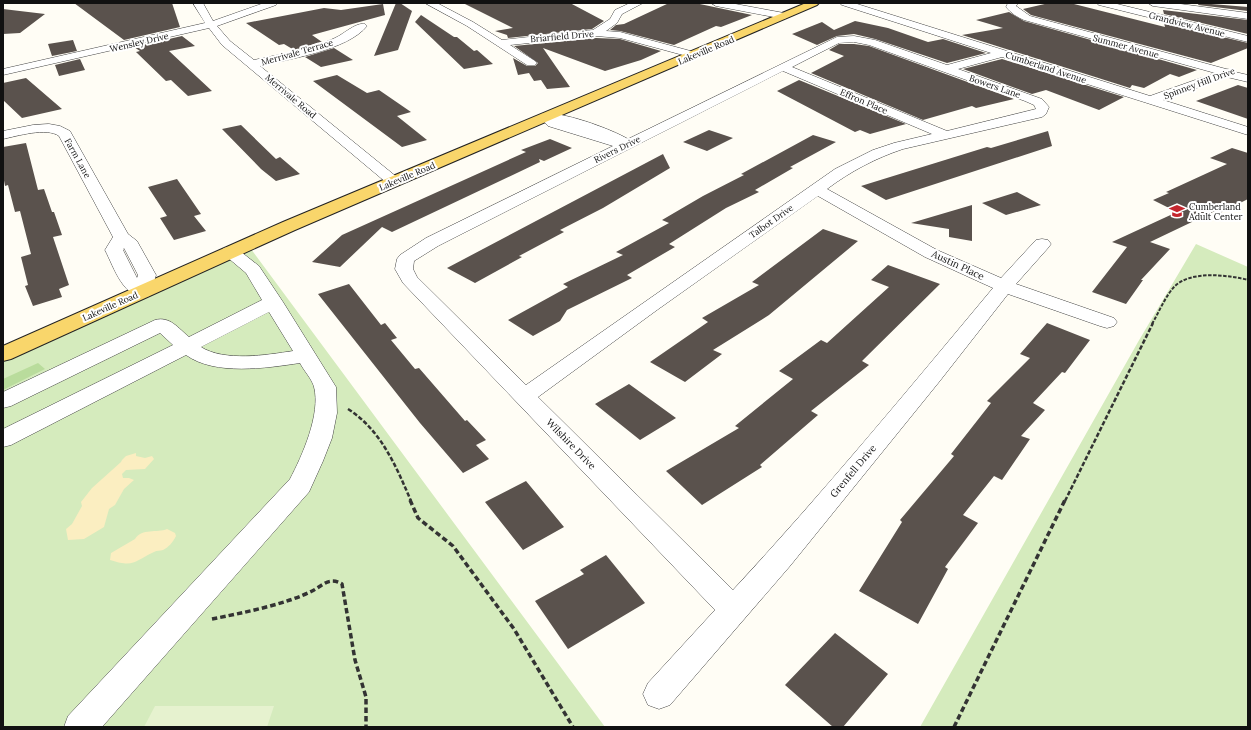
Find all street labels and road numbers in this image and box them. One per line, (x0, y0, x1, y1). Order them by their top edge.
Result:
street label: Grandview Avenue (1148, 9, 1226, 39)
street label: Briarfield Drive (530, 28, 594, 44)
street label: Wensley Drive (109, 30, 170, 54)
street label: Summer Avenue (1092, 32, 1160, 60)
street label: Lakeville Road (676, 33, 736, 67)
street label: Merrivale Terrace (260, 36, 334, 68)
street label: Cumberland Avenue (1004, 49, 1088, 85)
street label: Spinney Hill Drive (1162, 65, 1236, 101)
street label: Merrivale Road (263, 72, 319, 121)
street label: Bowers Lane (968, 72, 1022, 100)
street label: Effron Place (838, 86, 890, 116)
street label: Rivers Drive (592, 133, 642, 165)
street label: Farm Lane (63, 136, 94, 180)
street label: Lakeville Road (377, 159, 437, 193)
street label: Talbot Drive (747, 202, 795, 240)
street label: Austin Place (929, 247, 987, 283)
street label: Lakeville Road (80, 289, 140, 323)
street label: Wilshire Drive (543, 416, 599, 473)
street label: Grenfell Drive (827, 441, 879, 500)

